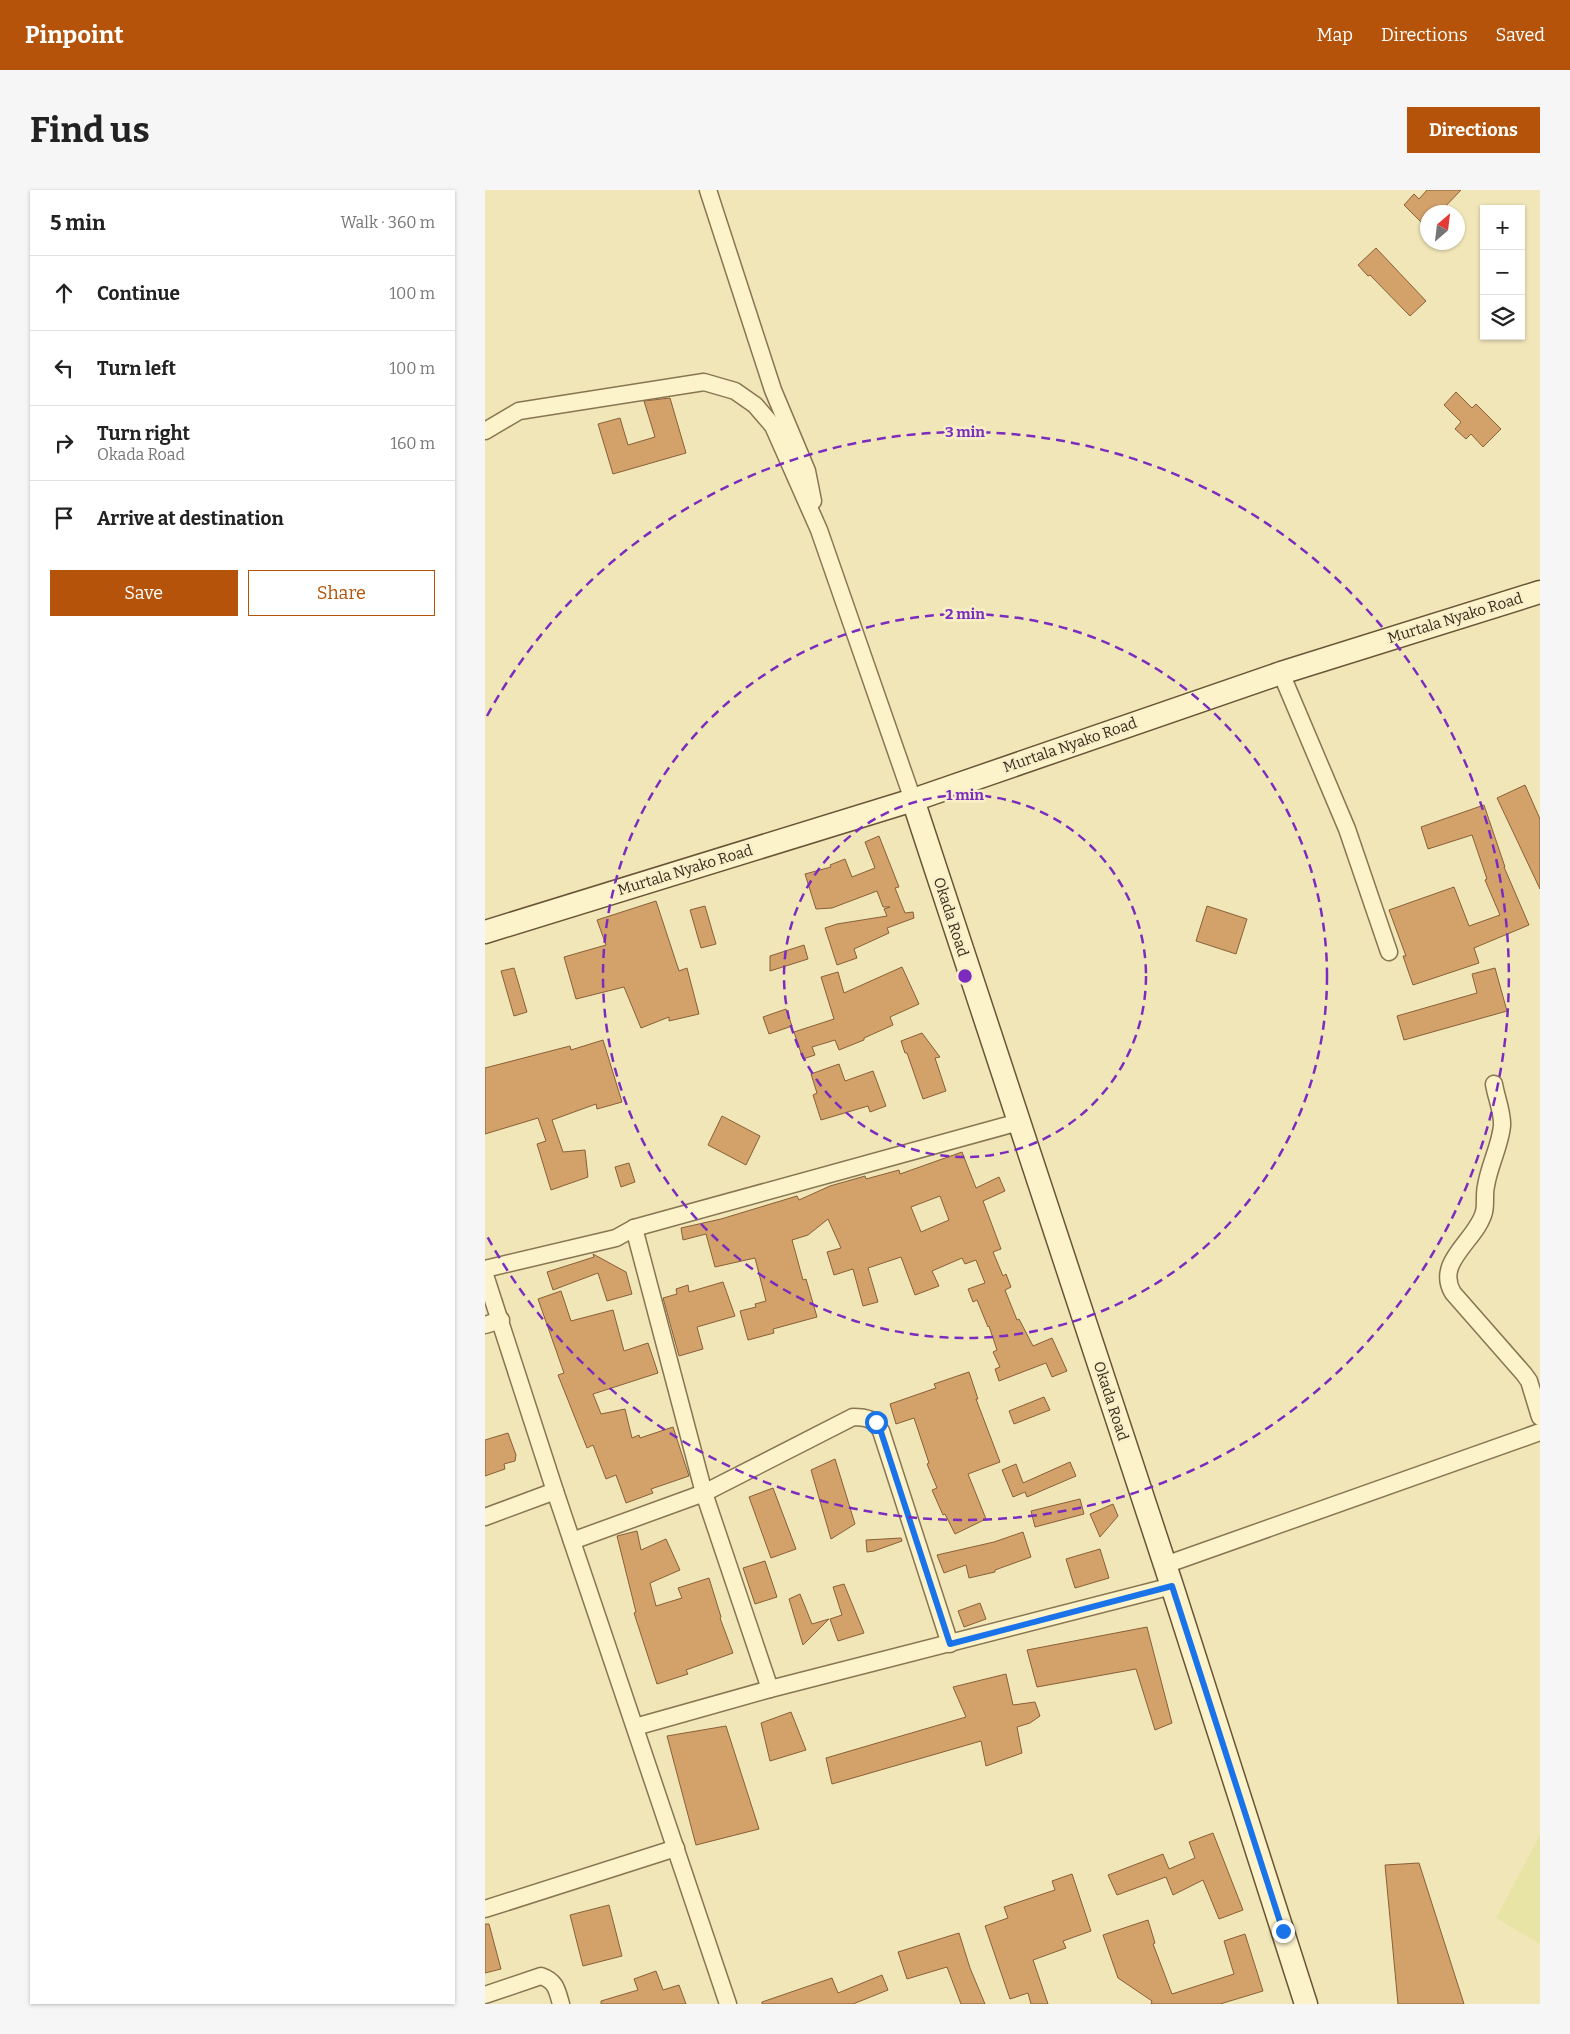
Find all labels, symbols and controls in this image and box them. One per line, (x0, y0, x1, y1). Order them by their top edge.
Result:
text: Pinpoint (25, 21, 124, 49)
text: Map (1317, 24, 1353, 46)
text: Directions (1381, 24, 1468, 46)
text: Saved (1496, 24, 1545, 46)
button: Directions (1407, 107, 1540, 153)
text: Find us (30, 109, 150, 151)
north arrow (1420, 205, 1465, 250)
map controls (1480, 205, 1525, 340)
button: + (1480, 205, 1525, 250)
text: 5 min (50, 210, 106, 236)
text: Walk · 360 m (341, 213, 435, 232)
button: − (1480, 250, 1525, 295)
icon: ahead (50, 279, 78, 307)
text: Continue (97, 282, 180, 305)
text: 100 m (390, 284, 435, 303)
button: layers (1480, 295, 1525, 340)
icon: left (50, 354, 78, 382)
text: Turn left (97, 357, 176, 380)
text: 100 m (390, 359, 435, 378)
text: Turn right (97, 422, 190, 445)
text: 3 min (945, 423, 985, 441)
icon: right (50, 429, 78, 457)
text: 160 m (390, 434, 435, 453)
text: Okada Road (97, 445, 185, 464)
icon: arrive (50, 504, 78, 532)
text: Arrive at destination (97, 507, 284, 530)
button: Save (50, 570, 238, 616)
button: Share (248, 570, 435, 616)
street label: Murtala Nyako Road (1385, 589, 1525, 647)
text: 2 min (945, 605, 985, 623)
street label: Murtala Nyako Road (1001, 714, 1139, 776)
text: 1 min (946, 786, 984, 804)
street label: Murtala Nyako Road (615, 841, 755, 899)
street label: Okada Road (930, 875, 972, 959)
centre of rings (956, 967, 974, 985)
street label: Okada Road (1090, 1359, 1132, 1443)
route start (865, 1411, 888, 1434)
route end (1272, 1920, 1295, 1943)

